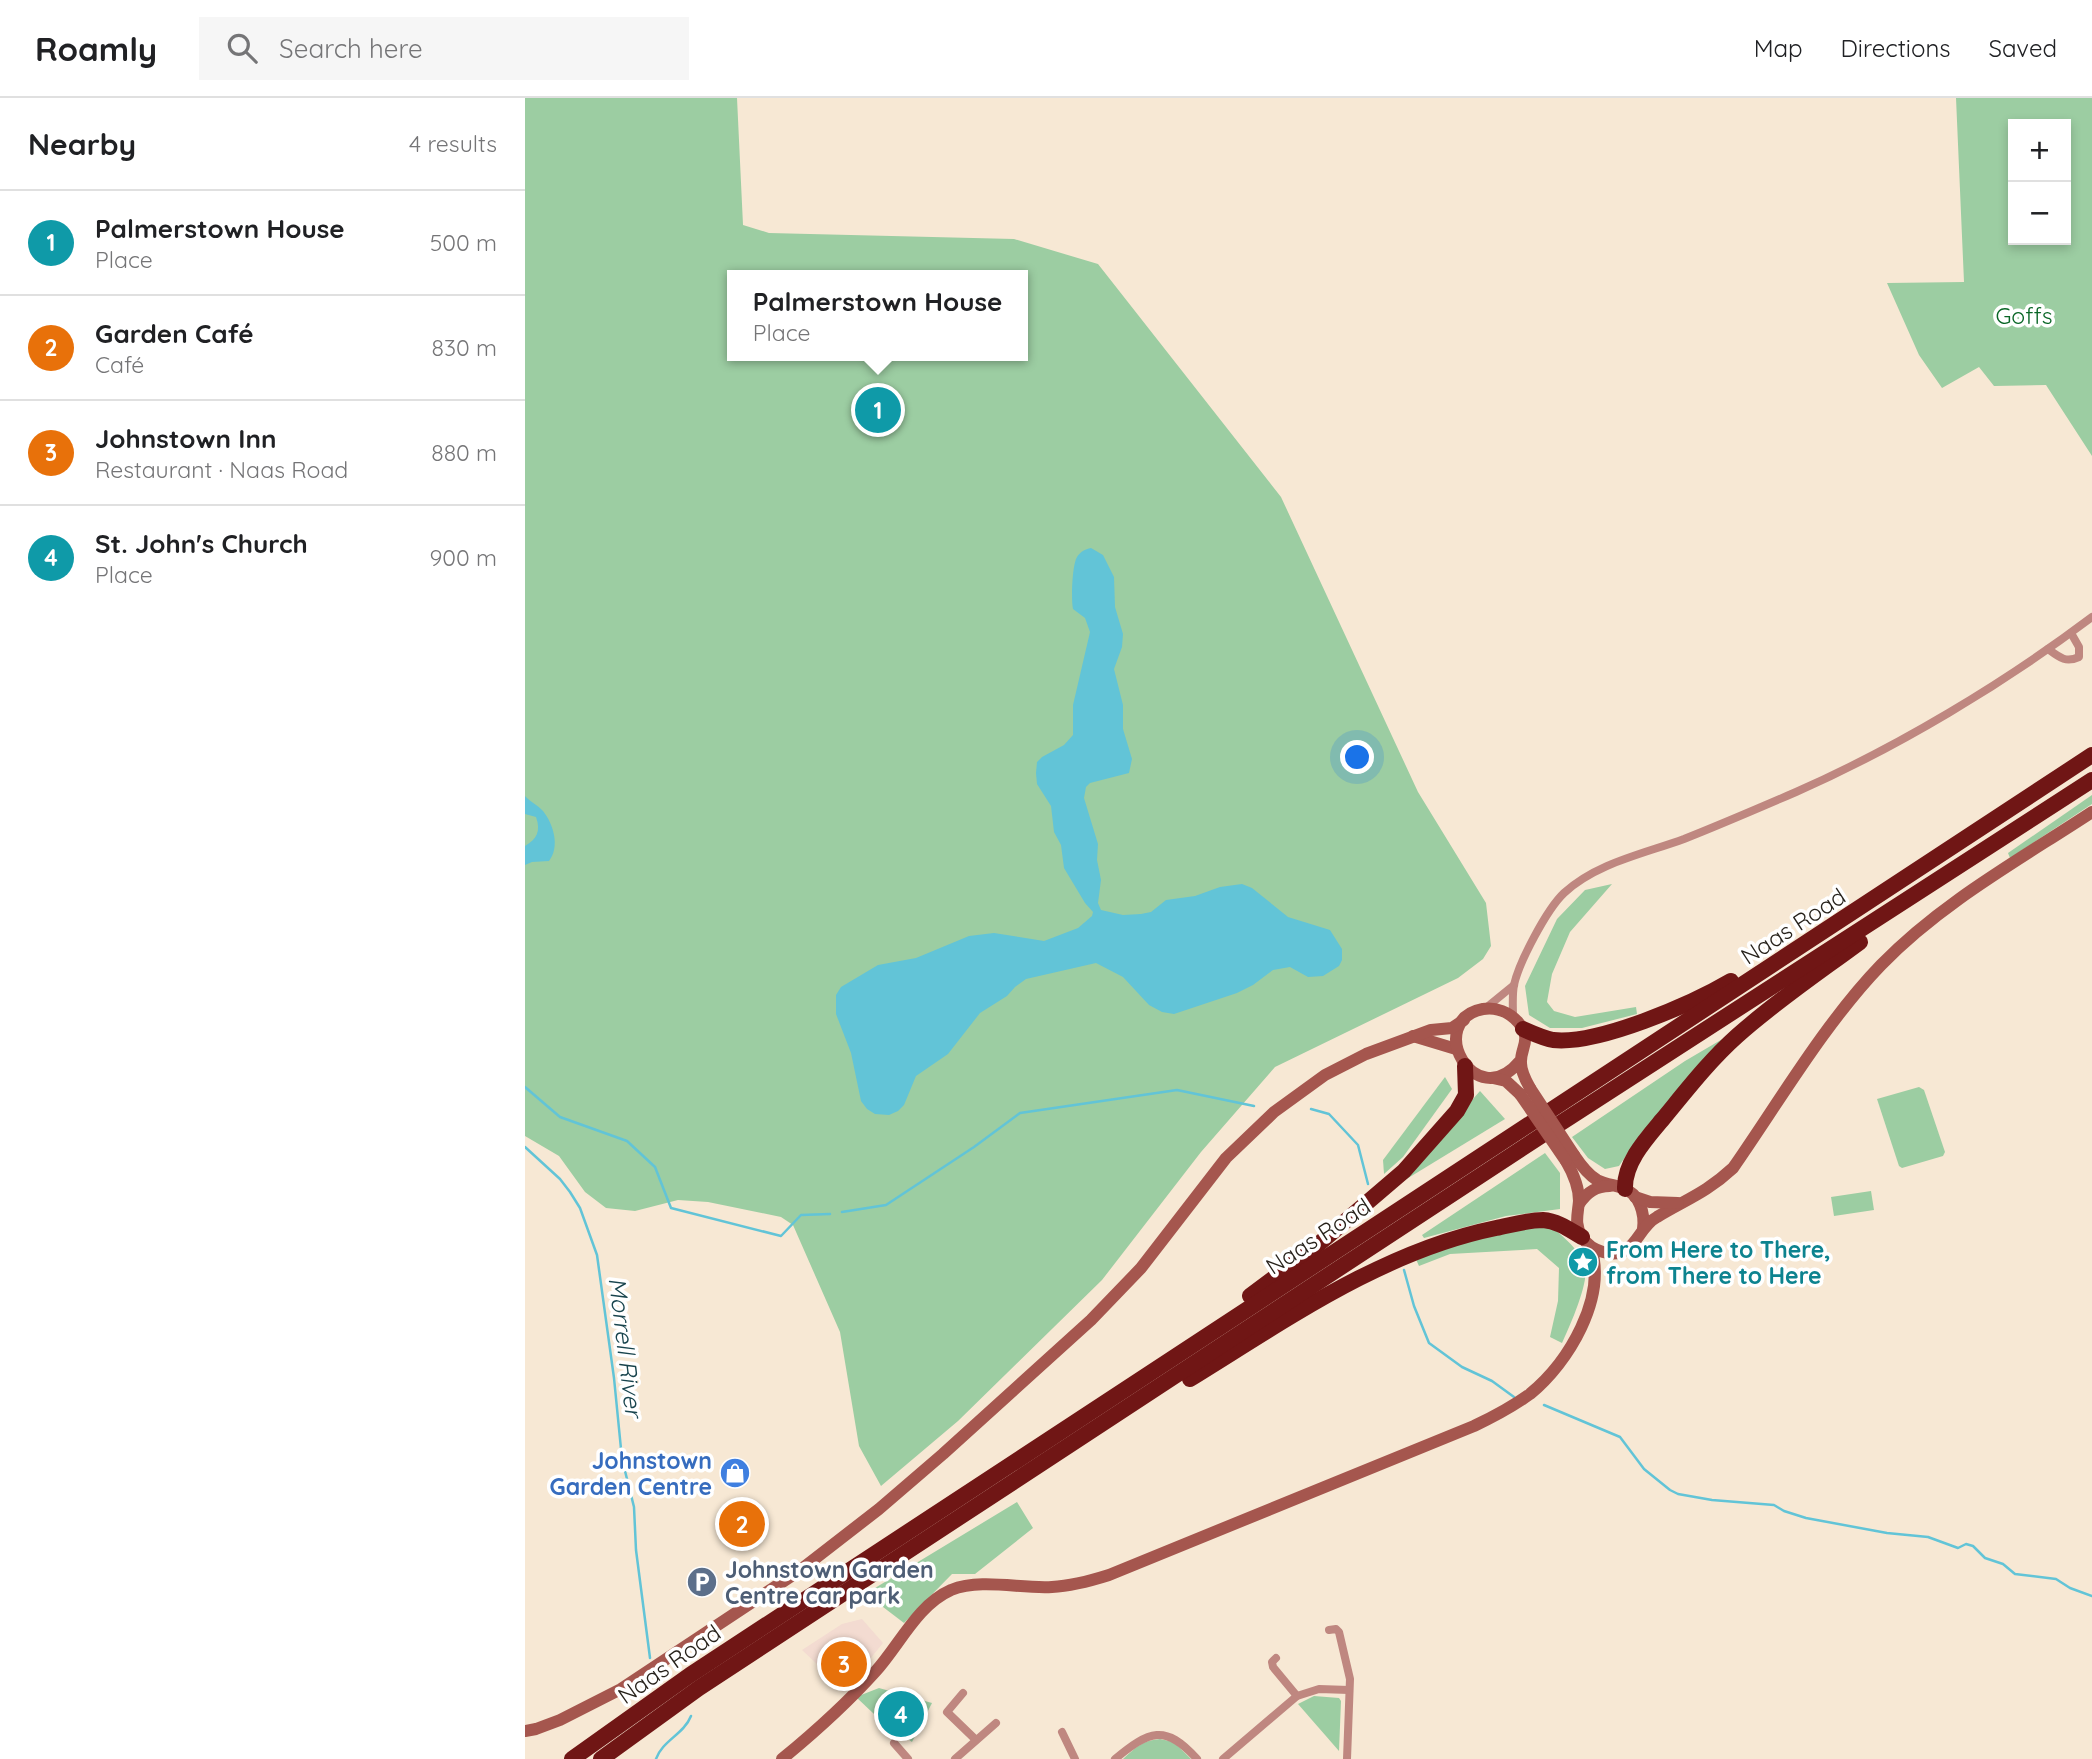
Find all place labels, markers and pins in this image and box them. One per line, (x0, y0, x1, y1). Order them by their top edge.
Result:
pin: 1 (855, 384, 901, 436)
place label: From Here to There, from There to Here (1606, 1235, 1831, 1290)
place icon: From Here to There, from There to Here (1566, 1245, 1600, 1279)
place label: Johnstown Garden Centre (549, 1446, 712, 1501)
shop icon: Johnstown Garden Centre (718, 1456, 752, 1490)
pin: 2 (719, 1498, 765, 1550)
place label: Johnstown Garden Centre car park (725, 1555, 934, 1610)
parking icon: Johnstown Garden Centre car park (685, 1565, 719, 1599)
pin: 3 (821, 1638, 867, 1690)
pin: 4 (878, 1688, 924, 1740)

